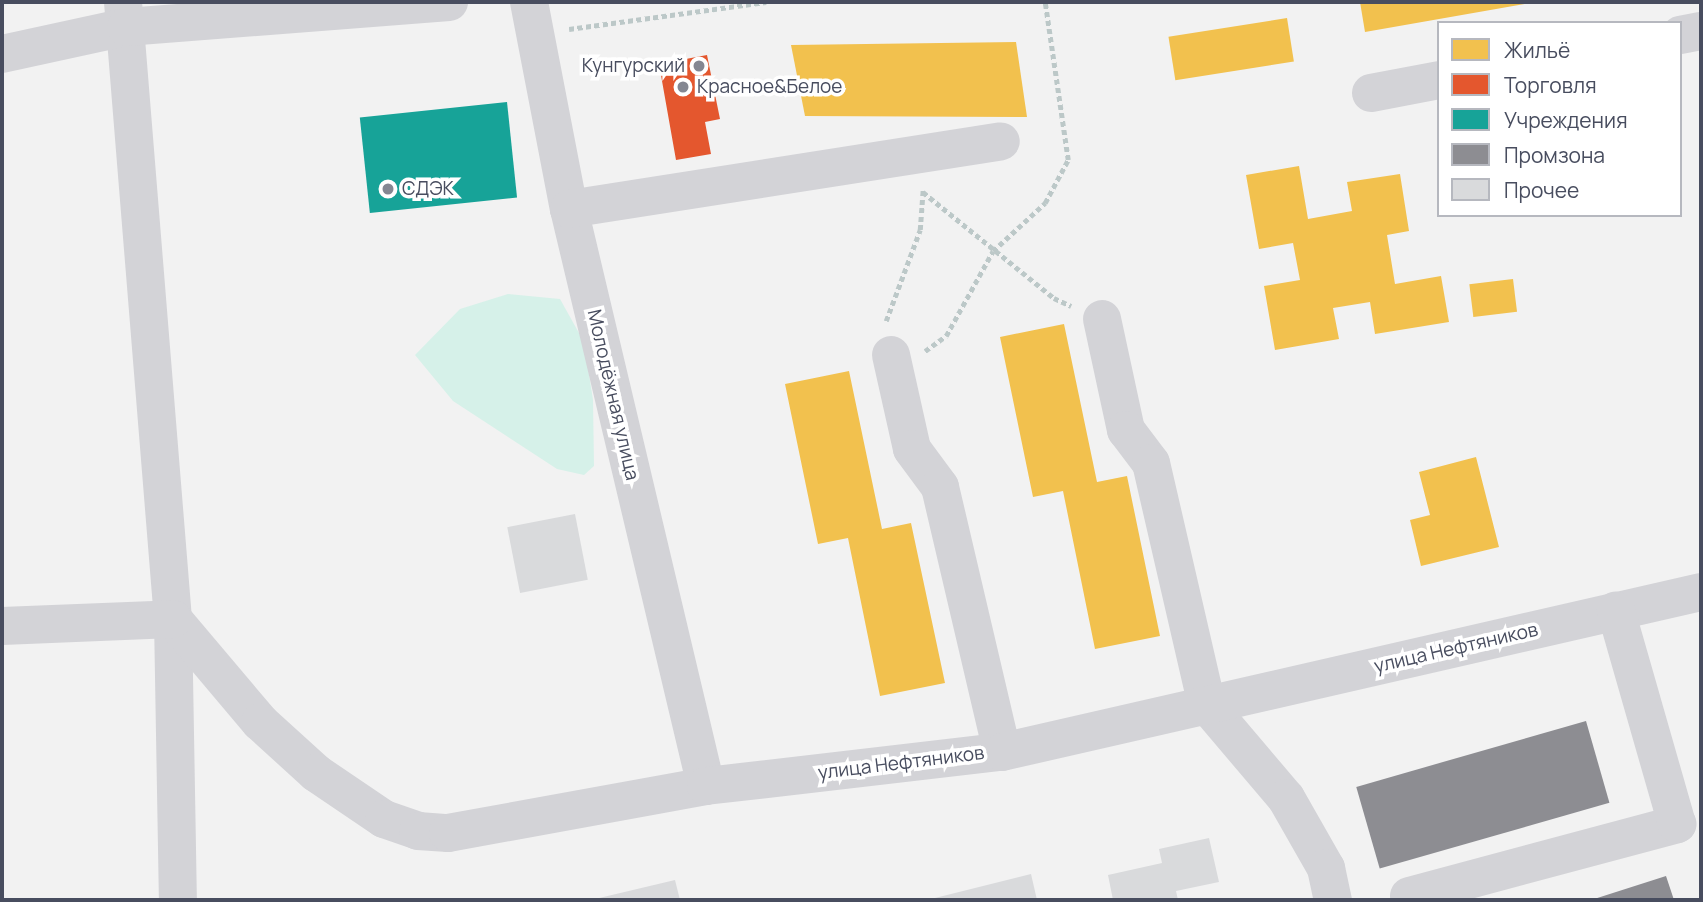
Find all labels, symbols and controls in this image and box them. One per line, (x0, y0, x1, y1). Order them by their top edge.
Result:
legend (1437, 21, 1682, 217)
text: Жильё (1504, 36, 1570, 64)
place label: Кунгурский (582, 55, 685, 77)
marker: Кунгурский (691, 58, 707, 74)
text: Торговля (1504, 71, 1597, 99)
place label: Красное&Белое (697, 76, 842, 98)
marker: Красное&Белое (675, 79, 691, 95)
text: Учреждения (1504, 106, 1628, 134)
text: Промзона (1504, 141, 1605, 169)
text: Прочее (1504, 176, 1579, 204)
place label: СДЭК (402, 178, 454, 200)
marker: СДЭК (380, 181, 396, 197)
street label: Молодёжная улица (582, 307, 644, 483)
street label: улица Нефтяников (1372, 618, 1540, 678)
street label: улица Нефтяников (817, 741, 985, 785)

